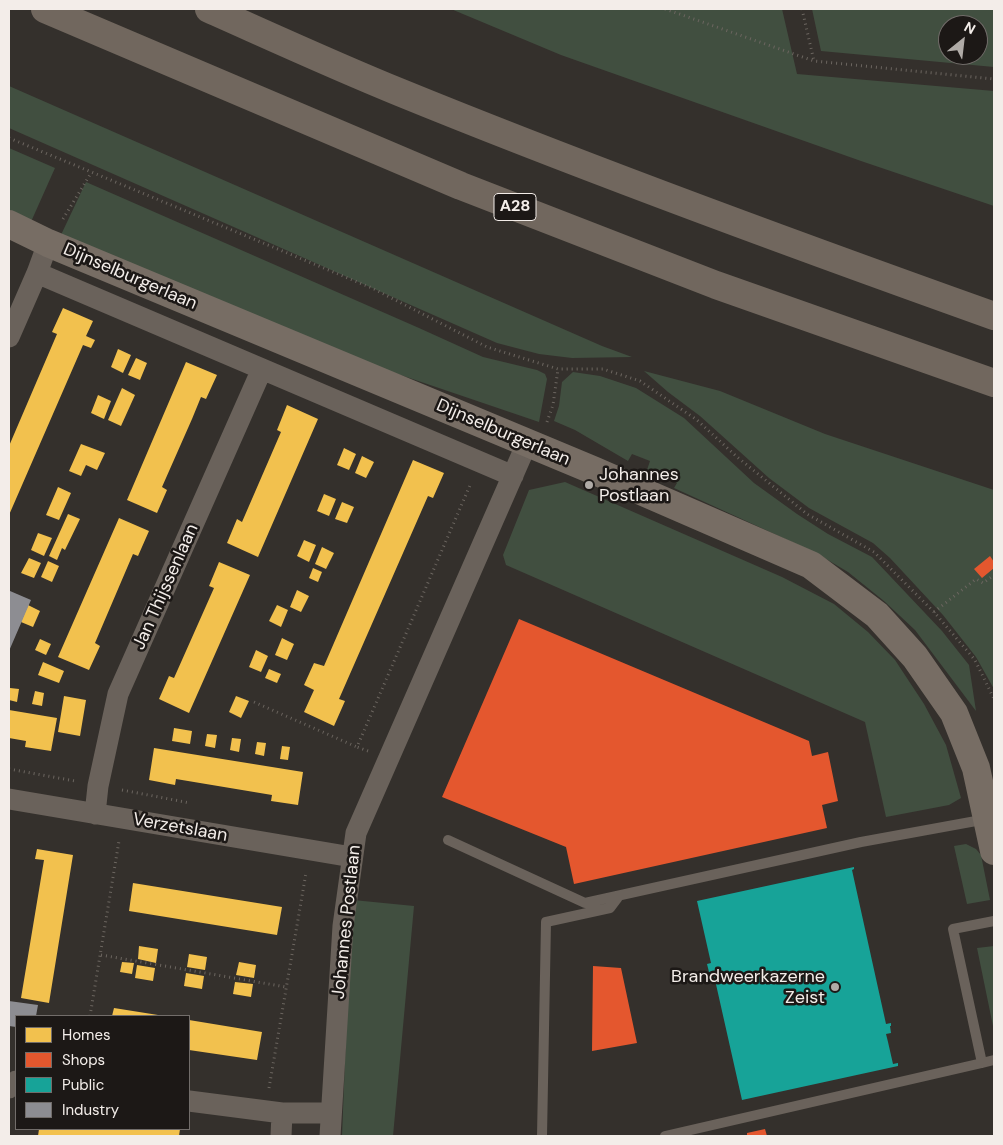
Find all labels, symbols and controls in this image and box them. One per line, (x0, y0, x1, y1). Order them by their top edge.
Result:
north arrow (938, 15, 988, 65)
text: N (961, 17, 979, 38)
road number: A28 (494, 193, 536, 220)
street label: Dijnselburgerlaan (60, 239, 200, 315)
street label: Dijnselburgerlaan (433, 395, 573, 471)
place label: Johannes Postlaan (599, 464, 679, 506)
marker: Johannes Postlaan (583, 479, 595, 491)
street label: Jan Thijssenlaan (129, 521, 203, 653)
street label: Verzetslaan (131, 809, 229, 847)
street label: Johannes Postlaan (328, 844, 366, 1000)
place label: Brandweerkazerne Zeist (671, 966, 825, 1009)
marker: Brandweerkazerne Zeist (829, 981, 841, 993)
legend (15, 1015, 190, 1130)
text: Homes (62, 1025, 111, 1045)
text: Shops (62, 1050, 105, 1070)
text: Public (62, 1075, 104, 1095)
text: Industry (62, 1100, 119, 1120)

